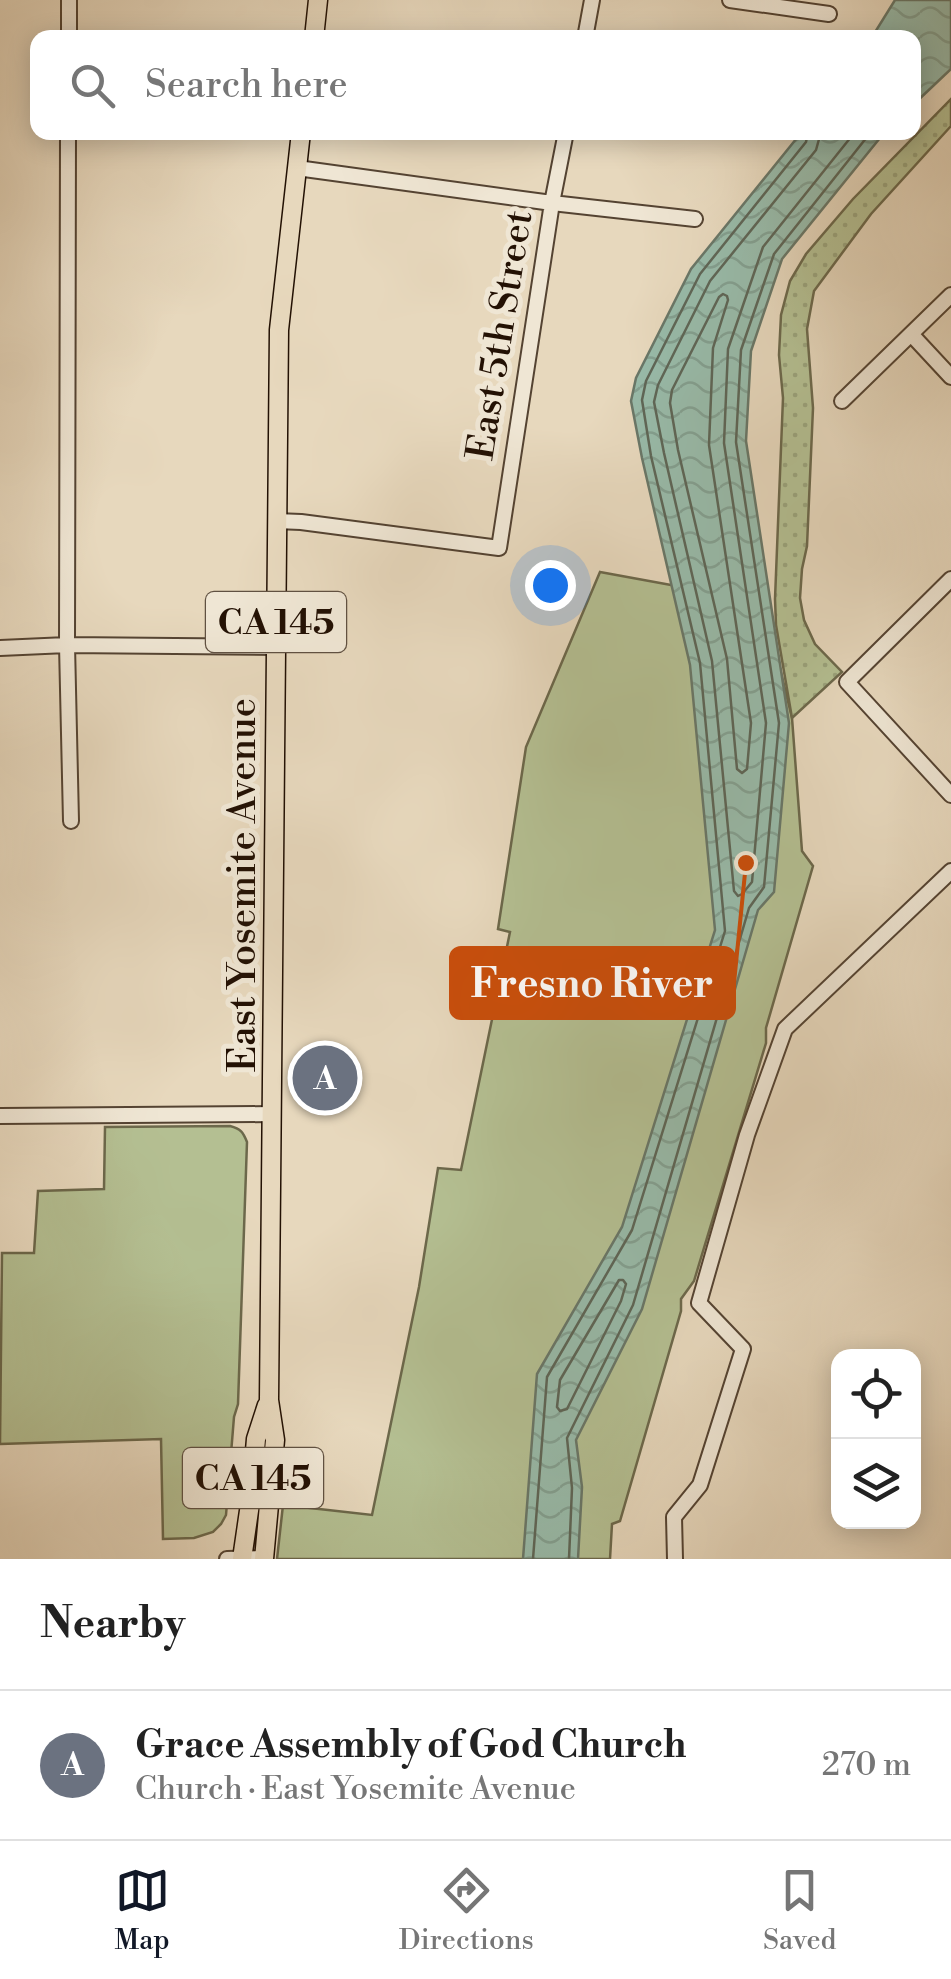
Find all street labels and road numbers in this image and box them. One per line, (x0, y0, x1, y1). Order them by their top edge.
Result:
street label: East 5th Street (458, 207, 543, 463)
road number: CA 145 (206, 592, 346, 652)
street label: East Yosemite Avenue (220, 698, 267, 1072)
road number: CA 145 (183, 1448, 323, 1508)

